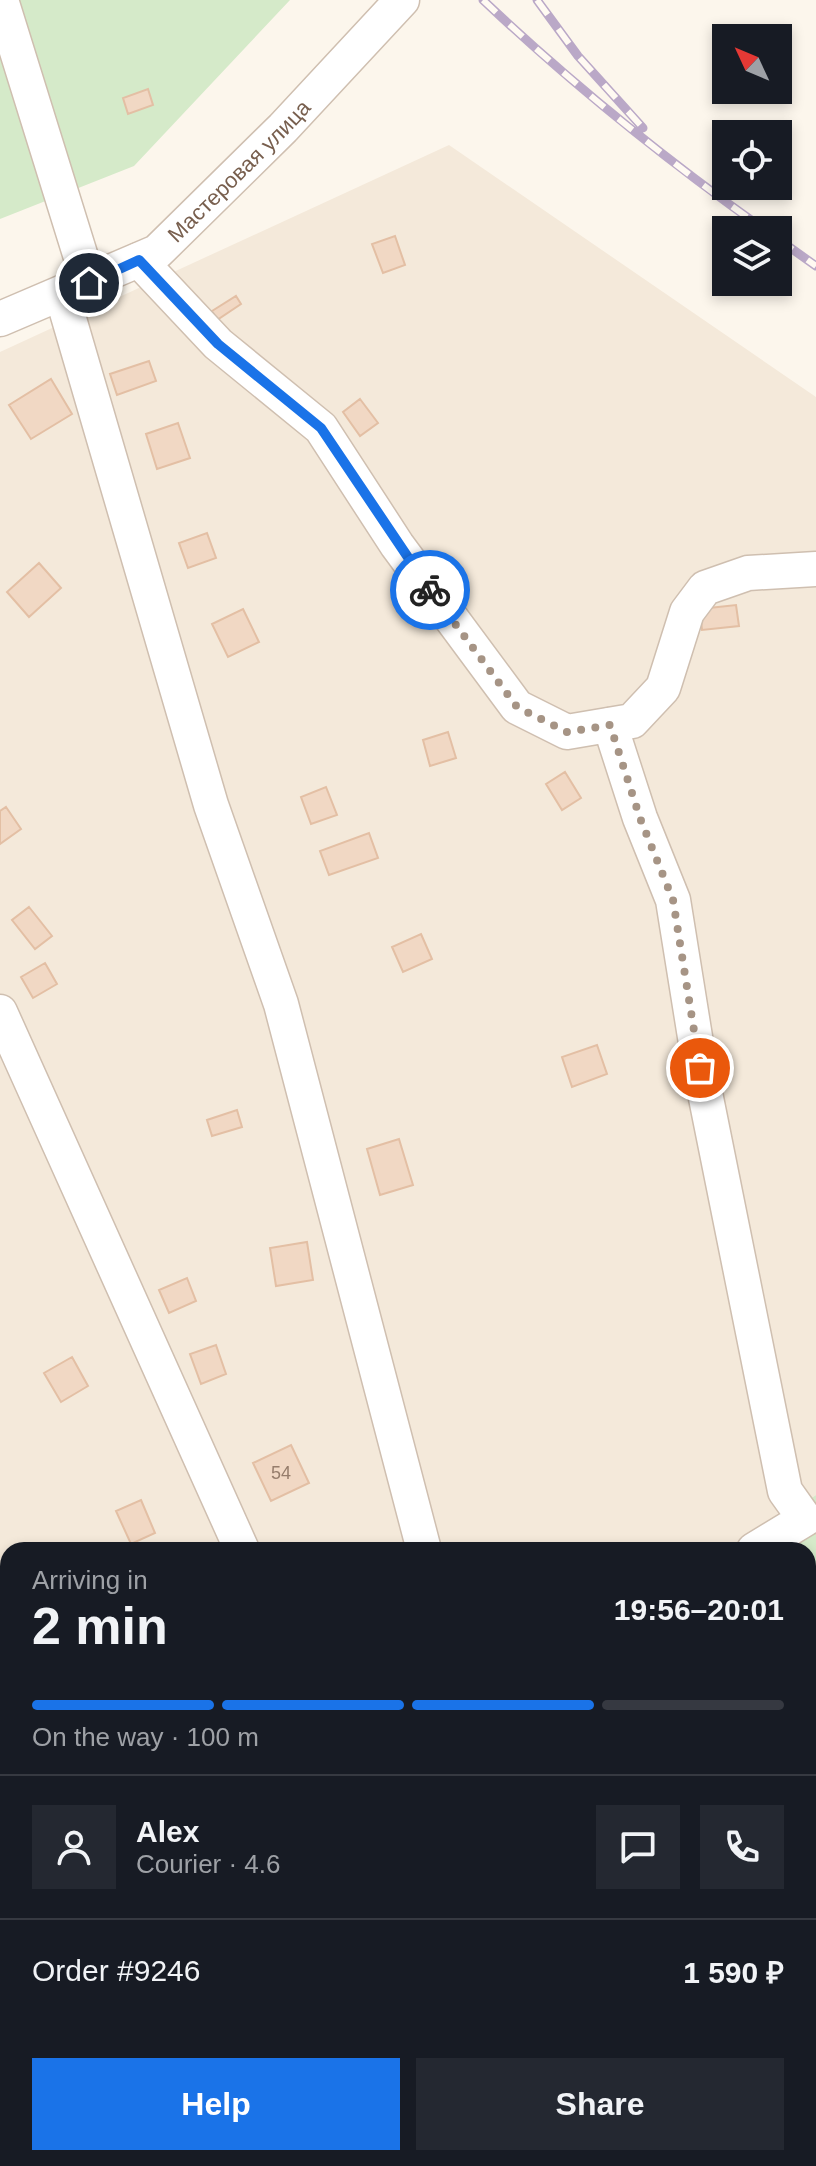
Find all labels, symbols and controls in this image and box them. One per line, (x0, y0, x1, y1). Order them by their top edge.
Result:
north arrow (712, 24, 792, 104)
map controls (712, 24, 792, 296)
street label: Мастеровая улица (163, 94, 316, 247)
button: locate (712, 120, 792, 200)
button: layers (712, 216, 792, 296)
pin (55, 249, 123, 317)
icon: home (67, 261, 111, 305)
courier (390, 550, 470, 630)
icon: bike (408, 568, 452, 612)
pin (666, 1034, 734, 1102)
icon: bag (678, 1046, 722, 1090)
house number: 54 (271, 1463, 291, 1483)
text: Arriving in (32, 1565, 148, 1595)
text: 19:56–20:01 (614, 1593, 784, 1626)
text: 2 min (32, 1597, 168, 1655)
text: On the way · 100 m (32, 1722, 259, 1752)
button: person (32, 1805, 116, 1889)
button: chat (596, 1805, 680, 1889)
button: phone (700, 1805, 784, 1889)
text: Alex (136, 1815, 199, 1848)
text: Courier · 4.6 (136, 1849, 281, 1879)
text: Order #9246 (32, 1954, 200, 1987)
text: 1 590 ₽ (683, 1956, 784, 1989)
button: Help (32, 2058, 400, 2150)
button: Share (416, 2058, 784, 2150)

